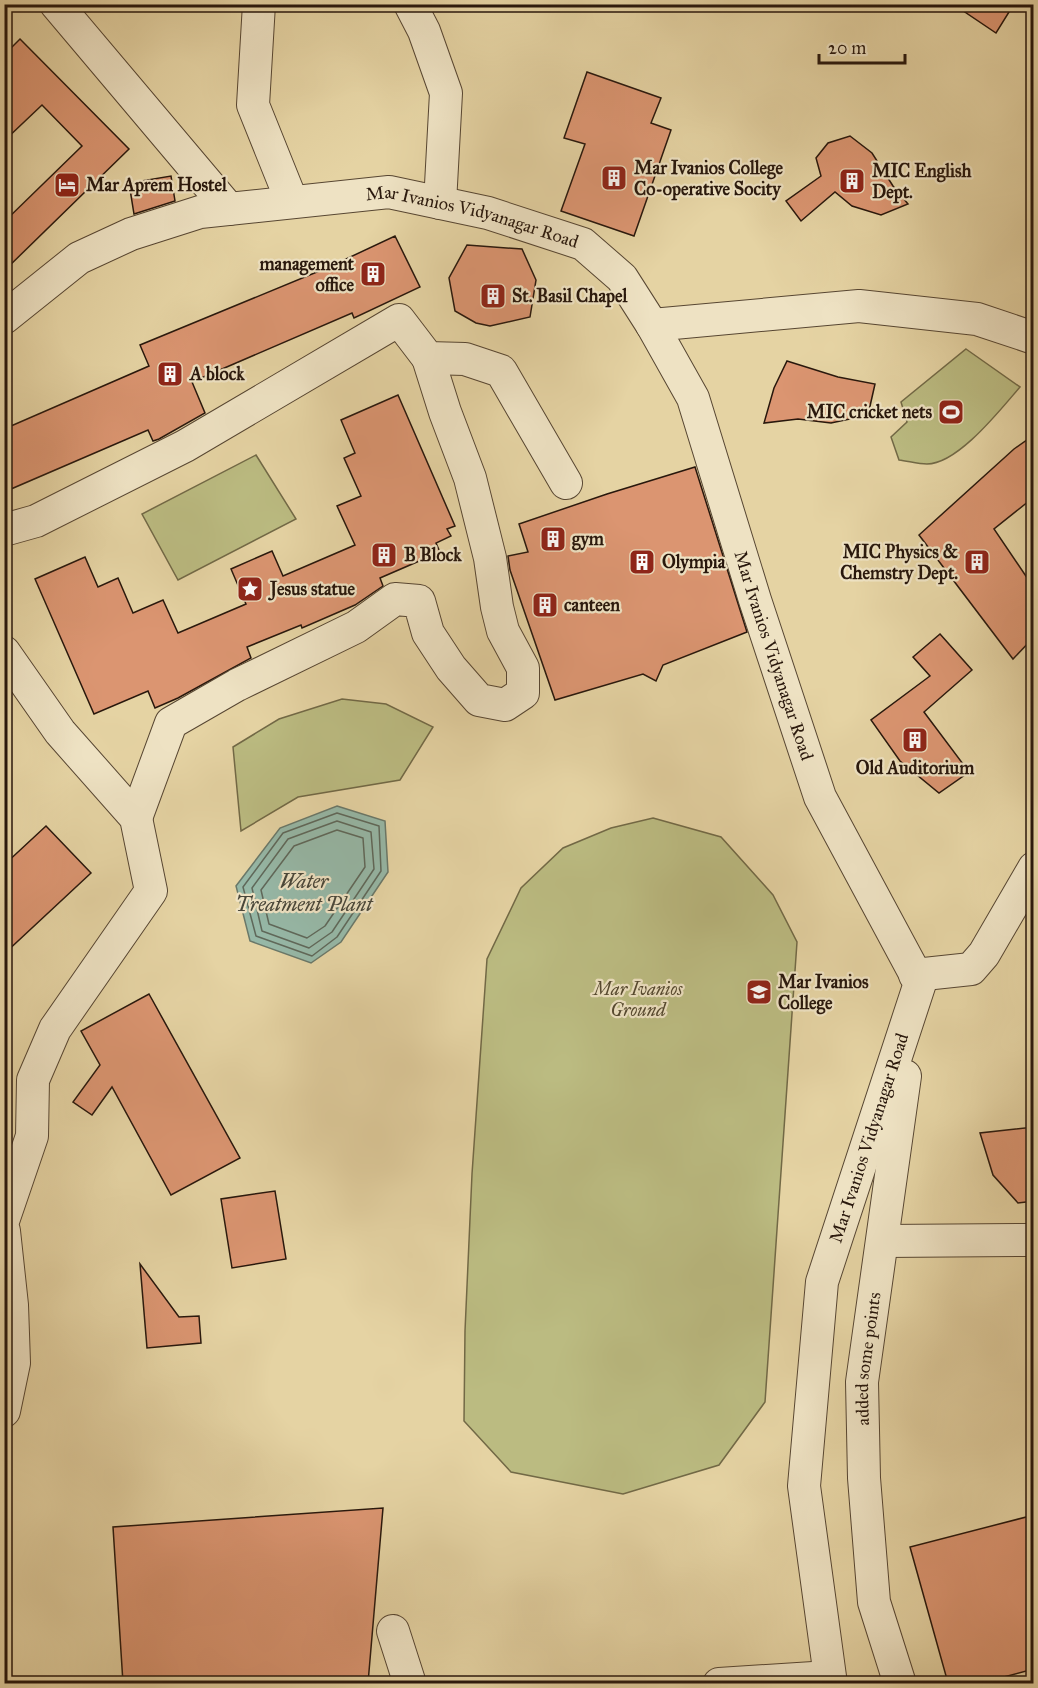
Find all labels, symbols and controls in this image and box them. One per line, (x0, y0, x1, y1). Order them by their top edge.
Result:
scale bar (819, 27, 904, 65)
text: 20 m (828, 37, 866, 59)
place label: Mar Ivanios College Co-operative Socity (634, 157, 783, 201)
place label: MIC English Dept. (872, 160, 973, 204)
building icon: Mar Ivanios College Co-operative Socity (599, 163, 629, 193)
building icon: MIC English Dept. (837, 166, 867, 196)
hotel icon: Mar Aprem Hostel (52, 170, 82, 200)
place label: Mar Aprem Hostel (86, 174, 228, 197)
street label: Mar Ivanios Vidyanagar Road (365, 181, 581, 253)
place label: management office (258, 253, 355, 296)
building icon: management office (358, 259, 388, 289)
building icon: St. Basil Chapel (478, 281, 508, 311)
place label: St. Basil Chapel (512, 285, 628, 308)
building icon: A block (155, 359, 185, 389)
place label: A block (189, 363, 245, 385)
sports icon: MIC cricket nets (936, 397, 966, 427)
place label: MIC cricket nets (807, 401, 932, 423)
building icon: gym (538, 524, 568, 554)
place label: gym (572, 528, 605, 551)
building icon: B Block (369, 540, 399, 570)
place label: MIC Physics & Chemstry Dept. (840, 541, 958, 585)
place label: B Block (404, 544, 462, 566)
building icon: Olympia (627, 547, 657, 577)
building icon: MIC Physics & Chemstry Dept. (962, 547, 992, 577)
street label: Mar Ivanios Vidyanagar Road (729, 548, 818, 763)
place label: Olympia (662, 551, 726, 574)
place icon: Jesus statue (235, 574, 265, 604)
place label: Jesus statue (268, 578, 356, 601)
building icon: canteen (530, 590, 560, 620)
place label: canteen (564, 594, 620, 616)
building icon: Old Auditorium (900, 725, 930, 755)
place label: Old Auditorium (856, 757, 975, 779)
water label: Water Treatment Plant (236, 869, 374, 916)
place label: Mar Ivanios College (778, 971, 869, 1015)
school or university icon: Mar Ivanios College (744, 977, 774, 1007)
park label: Mar Ivanios Ground (592, 978, 683, 1021)
street label: Mar Ivanios Vidyanagar Road (825, 1030, 914, 1246)
street label: added some points (851, 1291, 886, 1426)

